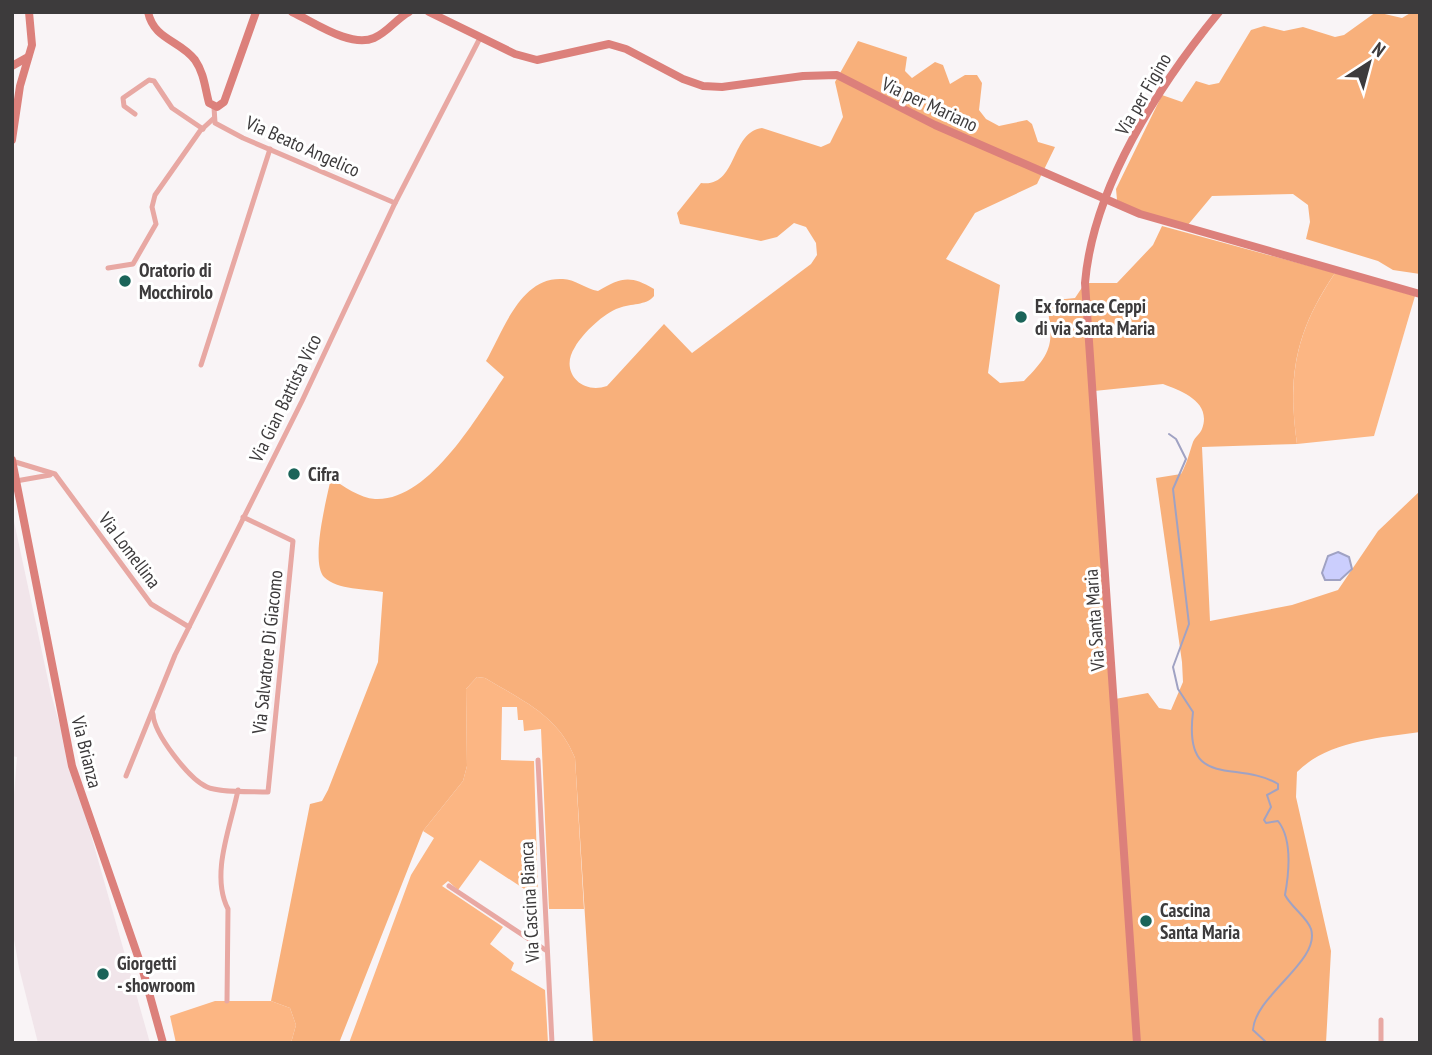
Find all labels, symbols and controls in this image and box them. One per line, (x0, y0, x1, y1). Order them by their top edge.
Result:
north arrow (1334, 28, 1404, 98)
text: N (1368, 37, 1390, 62)
street label: Via per Figino (1109, 49, 1176, 140)
street label: Via per Mariano (877, 71, 982, 137)
street label: Via Beato Angelico (241, 110, 364, 182)
place label: Oratorio di Mocchirolo (139, 258, 213, 304)
marker: Oratorio di Mocchirolo (117, 273, 133, 289)
place label: Ex fornace Ceppi di via Santa Maria (1035, 294, 1155, 340)
marker: Ex fornace Ceppi di via Santa Maria (1013, 309, 1029, 325)
street label: Via Gian Battista Vico (243, 330, 326, 467)
place label: Cifra (308, 462, 340, 486)
marker: Cifra (286, 466, 302, 482)
street label: Via Lomellina (93, 506, 166, 593)
street label: Via Santa Maria (1078, 568, 1110, 673)
street label: Via Salvatore Di Giacomo (246, 569, 288, 736)
street label: Via Brianza (66, 713, 108, 790)
street label: Via Cascina Bianca (514, 841, 544, 964)
place label: Cascina Santa Maria (1160, 898, 1240, 944)
marker: Cascina Santa Maria (1138, 913, 1154, 929)
place label: Giorgetti - showroom (117, 951, 195, 997)
marker: Giorgetti - showroom (95, 966, 111, 982)

